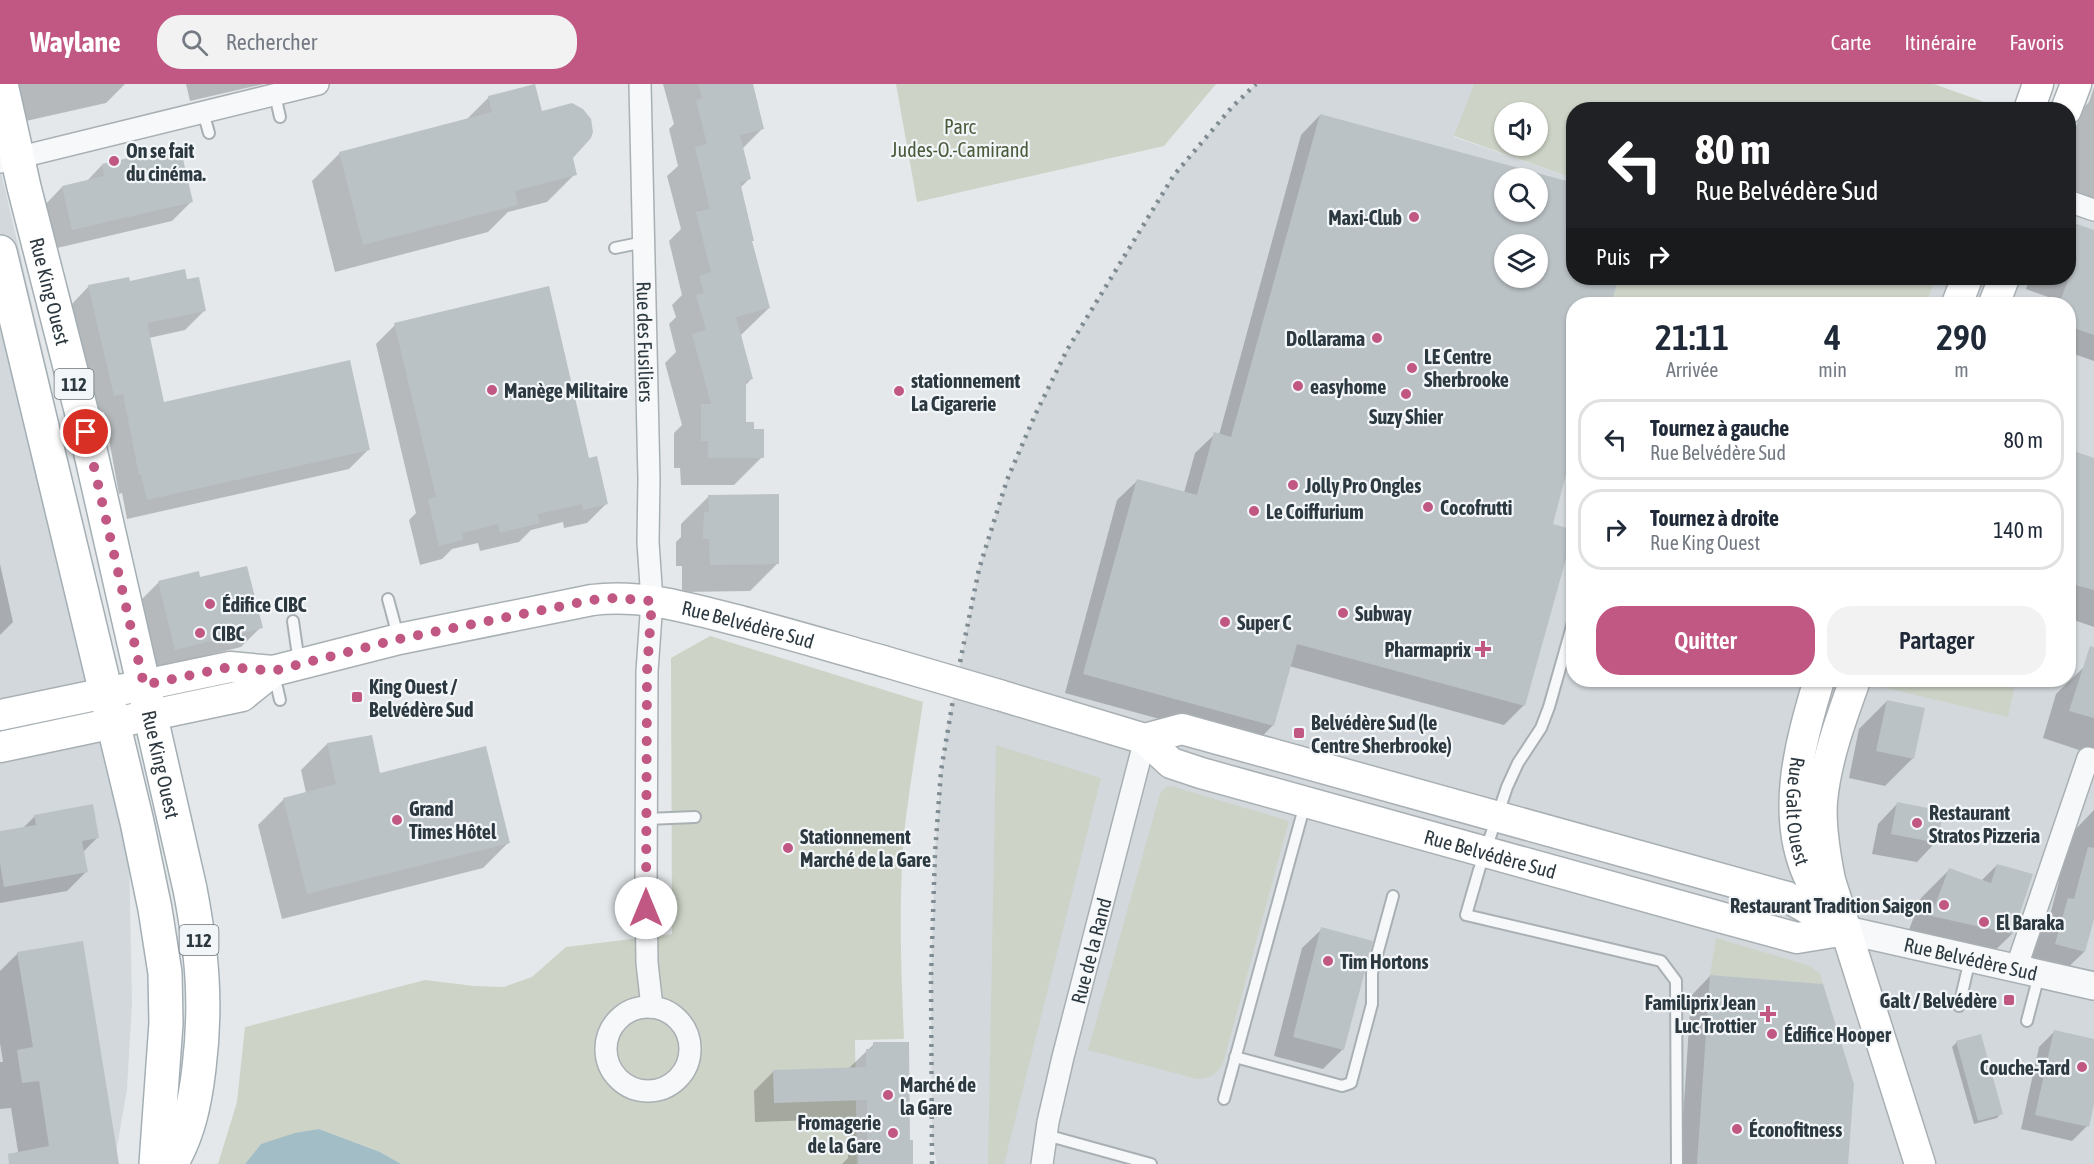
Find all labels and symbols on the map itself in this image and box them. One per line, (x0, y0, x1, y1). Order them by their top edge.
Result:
park label: Parc Judes-O.-Camirand (891, 115, 1029, 161)
place label: On se fait du cinéma. (126, 139, 206, 185)
marker: On se fait du cinéma. (107, 154, 121, 168)
place label: Maxi-Club (1328, 206, 1402, 229)
marker: Maxi-Club (1407, 210, 1421, 224)
street label: Rue King Ouest (26, 235, 75, 348)
street label: Rue des Fusiliers (633, 281, 659, 403)
place label: Dollarama (1286, 327, 1365, 350)
marker: Dollarama (1370, 331, 1384, 345)
place label: LE Centre Sherbrooke (1424, 345, 1509, 391)
marker: LE Centre Sherbrooke (1405, 361, 1419, 375)
road number: 112 (54, 369, 94, 399)
place label: stationnement La Cigarerie (911, 369, 1021, 415)
place label: easyhome (1310, 375, 1386, 398)
place label: Manège Militaire (504, 379, 628, 402)
marker: easyhome (1291, 379, 1305, 393)
marker: Manège Militaire (485, 383, 499, 397)
marker: stationnement La Cigarerie (892, 384, 906, 398)
marker: Suzy Shier (1399, 387, 1413, 401)
place label: Suzy Shier (1369, 405, 1444, 428)
pin (60, 406, 111, 457)
place label: Jolly Pro Ongles (1304, 474, 1421, 497)
marker: Jolly Pro Ongles (1286, 478, 1300, 492)
place label: Cocofrutti (1440, 496, 1512, 519)
place label: Le Coiffurium (1266, 500, 1364, 523)
marker: Cocofrutti (1421, 500, 1435, 514)
marker: Le Coiffurium (1247, 504, 1261, 518)
place label: Édifice CIBC (222, 593, 307, 616)
street label: Rue Belvédère Sud (680, 595, 817, 652)
marker: Édifice CIBC (203, 597, 217, 611)
place label: Subway (1355, 602, 1412, 625)
marker: Subway (1336, 606, 1350, 620)
place label: Super C (1237, 611, 1291, 634)
marker: Super C (1218, 615, 1232, 629)
place label: CIBC (212, 622, 245, 645)
marker: CIBC (193, 626, 207, 640)
place label: Pharmaprix (1385, 638, 1471, 661)
marker: Pharmaprix (1476, 642, 1490, 656)
place label: King Ouest / Belvédère Sud (369, 675, 474, 721)
marker: King Ouest / Belvédère Sud (350, 690, 364, 704)
street label: Rue King Ouest (138, 708, 185, 821)
place label: Belvédère Sud (le Centre Sherbrooke) (1311, 711, 1452, 757)
marker: Belvédère Sud (le Centre Sherbrooke) (1292, 726, 1306, 740)
street label: Rue Galt Ouest (1783, 755, 1815, 868)
place label: Grand Times Hôtel (409, 797, 497, 843)
place label: Restaurant Stratos Pizzeria (1929, 801, 2040, 847)
marker: Grand Times Hôtel (390, 813, 404, 827)
marker: Restaurant Stratos Pizzeria (1910, 816, 1924, 830)
street label: Rue Belvédère Sud (1422, 824, 1559, 883)
place label: Stationnement Marché de la Gare (800, 825, 931, 871)
marker: Stationnement Marché de la Gare (781, 841, 795, 855)
position arrow (614, 876, 678, 940)
place label: Restaurant Tradition Saigon (1730, 894, 1932, 917)
street label: Rue de la Rand (1066, 895, 1115, 1006)
marker: Restaurant Tradition Saigon (1937, 898, 1951, 912)
place label: El Baraka (1996, 911, 2064, 934)
marker: El Baraka (1977, 915, 1991, 929)
road number: 112 (180, 925, 218, 955)
street label: Rue Belvédère Sud (1902, 932, 2040, 984)
place label: Tim Hortons (1340, 950, 1429, 973)
marker: Tim Hortons (1321, 954, 1335, 968)
place label: Galt / Belvédère (1880, 989, 1997, 1012)
place label: Familiprix Jean Luc Trottier (1645, 991, 1757, 1037)
marker: Galt / Belvédère (2002, 993, 2016, 1007)
marker: Familiprix Jean Luc Trottier (1761, 1007, 1775, 1021)
place label: Édifice Hooper (1784, 1023, 1892, 1046)
marker: Édifice Hooper (1765, 1027, 1779, 1041)
place label: Couche-Tard (1980, 1056, 2070, 1079)
marker: Couche-Tard (2075, 1060, 2089, 1074)
place label: Marché de la Gare (900, 1073, 976, 1119)
marker: Marché de la Gare (881, 1088, 895, 1102)
place label: Fromagerie de la Gare (797, 1111, 881, 1157)
place label: Éconofitness (1749, 1118, 1842, 1141)
marker: Éconofitness (1730, 1122, 1744, 1136)
marker: Fromagerie de la Gare (886, 1126, 900, 1140)

